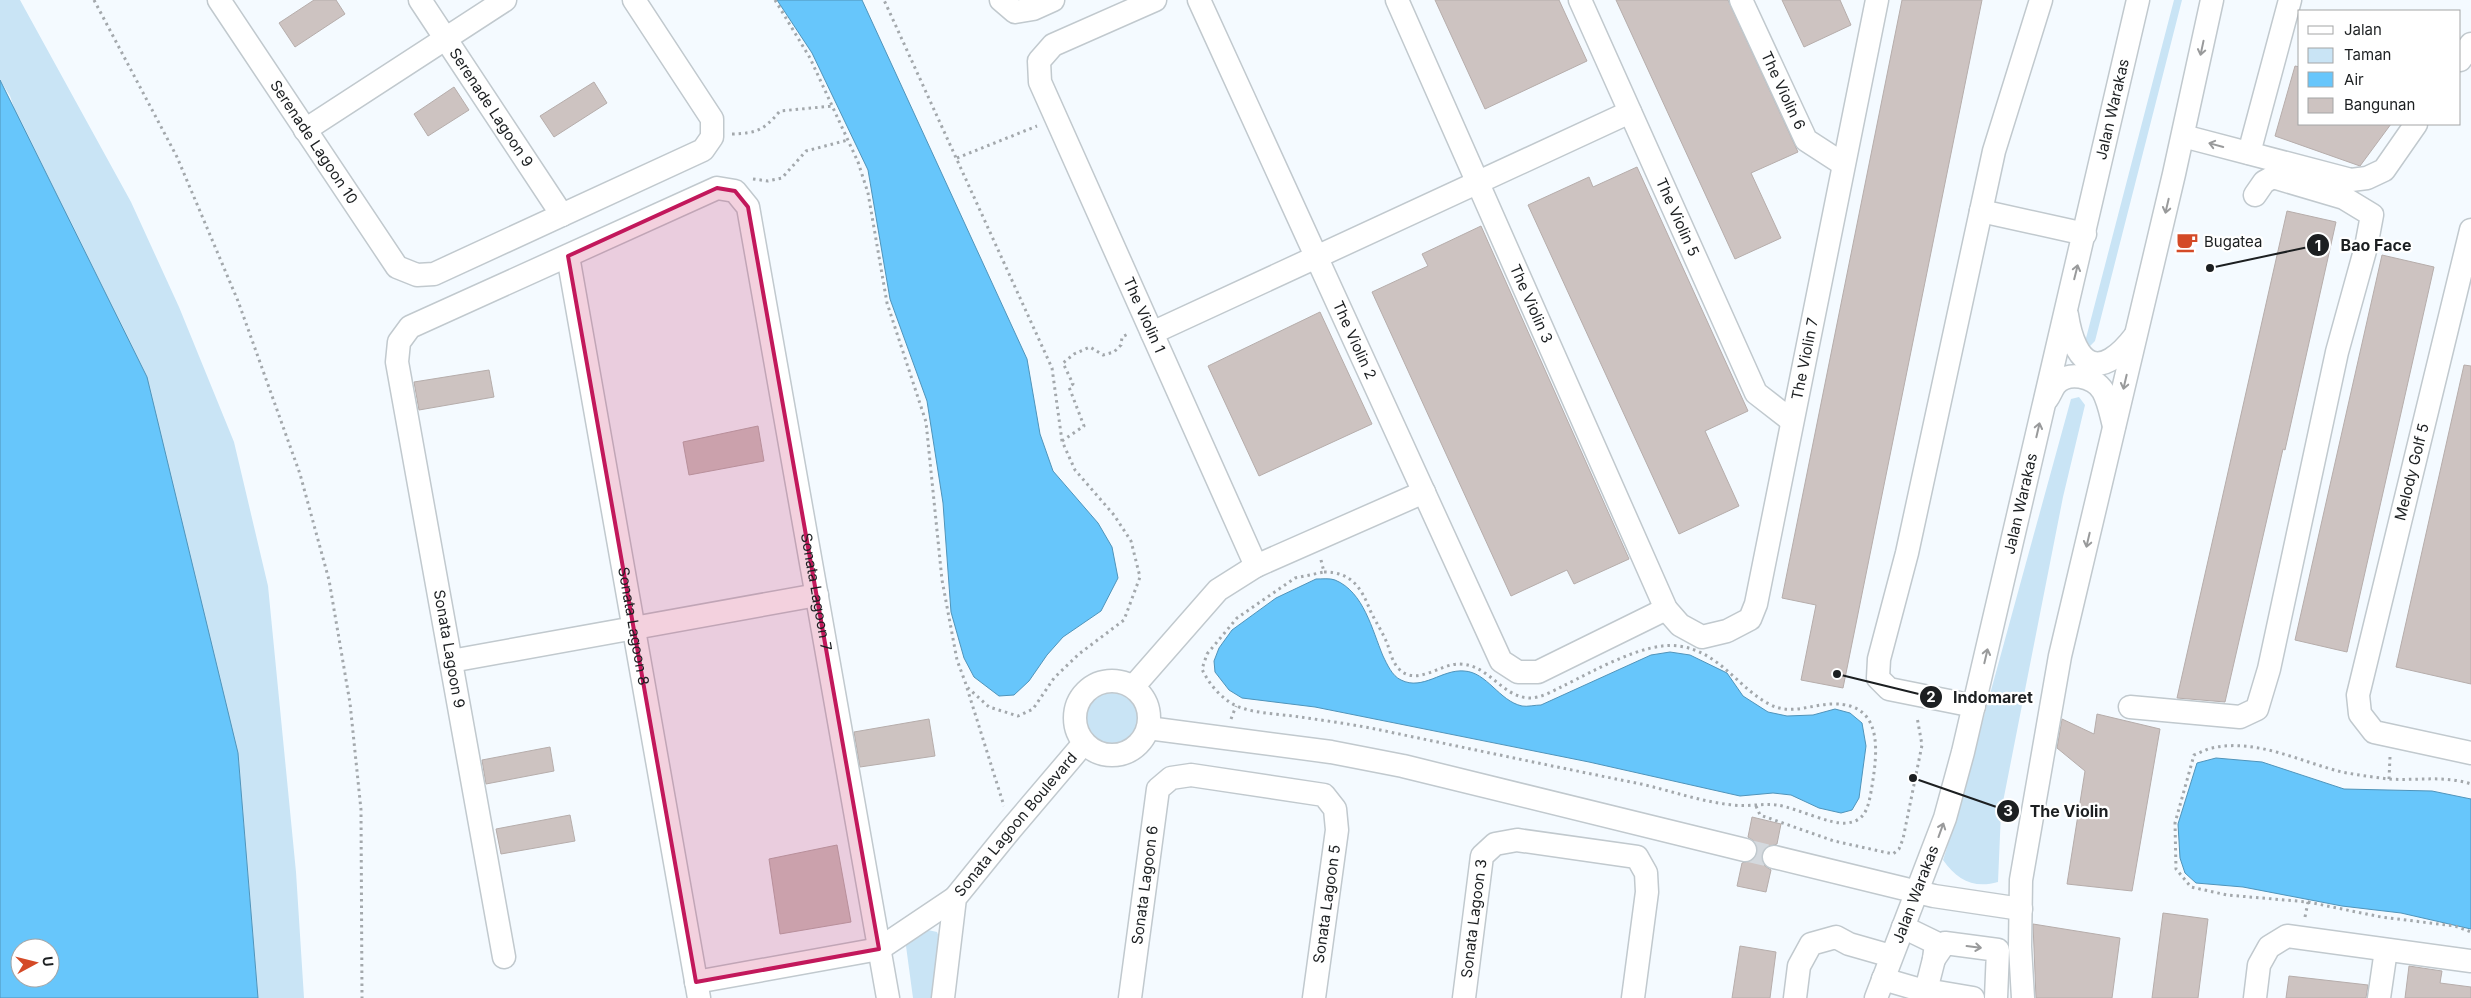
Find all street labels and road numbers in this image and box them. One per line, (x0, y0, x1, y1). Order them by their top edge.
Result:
street label: Serenade Lagoon 9 (445, 44, 538, 170)
street label: The Violin 6 (1757, 48, 1810, 133)
street label: Jalan Warakas (2091, 57, 2133, 162)
street label: Serenade Lagoon 10 (266, 76, 362, 208)
street label: The Violin 5 (1652, 175, 1704, 259)
street label: The Violin 3 (1506, 261, 1557, 346)
street label: The Violin 1 (1119, 274, 1170, 356)
street label: The Violin 2 (1329, 298, 1381, 382)
street label: The Violin 7 (1787, 316, 1822, 401)
street label: Melody Golf 5 (2390, 421, 2433, 522)
street label: Jalan Warakas (1999, 451, 2041, 556)
street label: Sonata Lagoon 7 (797, 531, 836, 652)
street label: Sonata Lagoon 8 (614, 565, 654, 687)
street label: Sonata Lagoon 9 (430, 588, 469, 710)
street label: Sonata Lagoon Boulevard (950, 748, 1081, 900)
street label: Sonata Lagoon 6 (1127, 824, 1162, 946)
street label: Jalan Warakas (1888, 842, 1943, 946)
street label: Sonata Lagoon 5 (1309, 843, 1344, 965)
street label: Sonata Lagoon 3 (1457, 858, 1491, 979)

